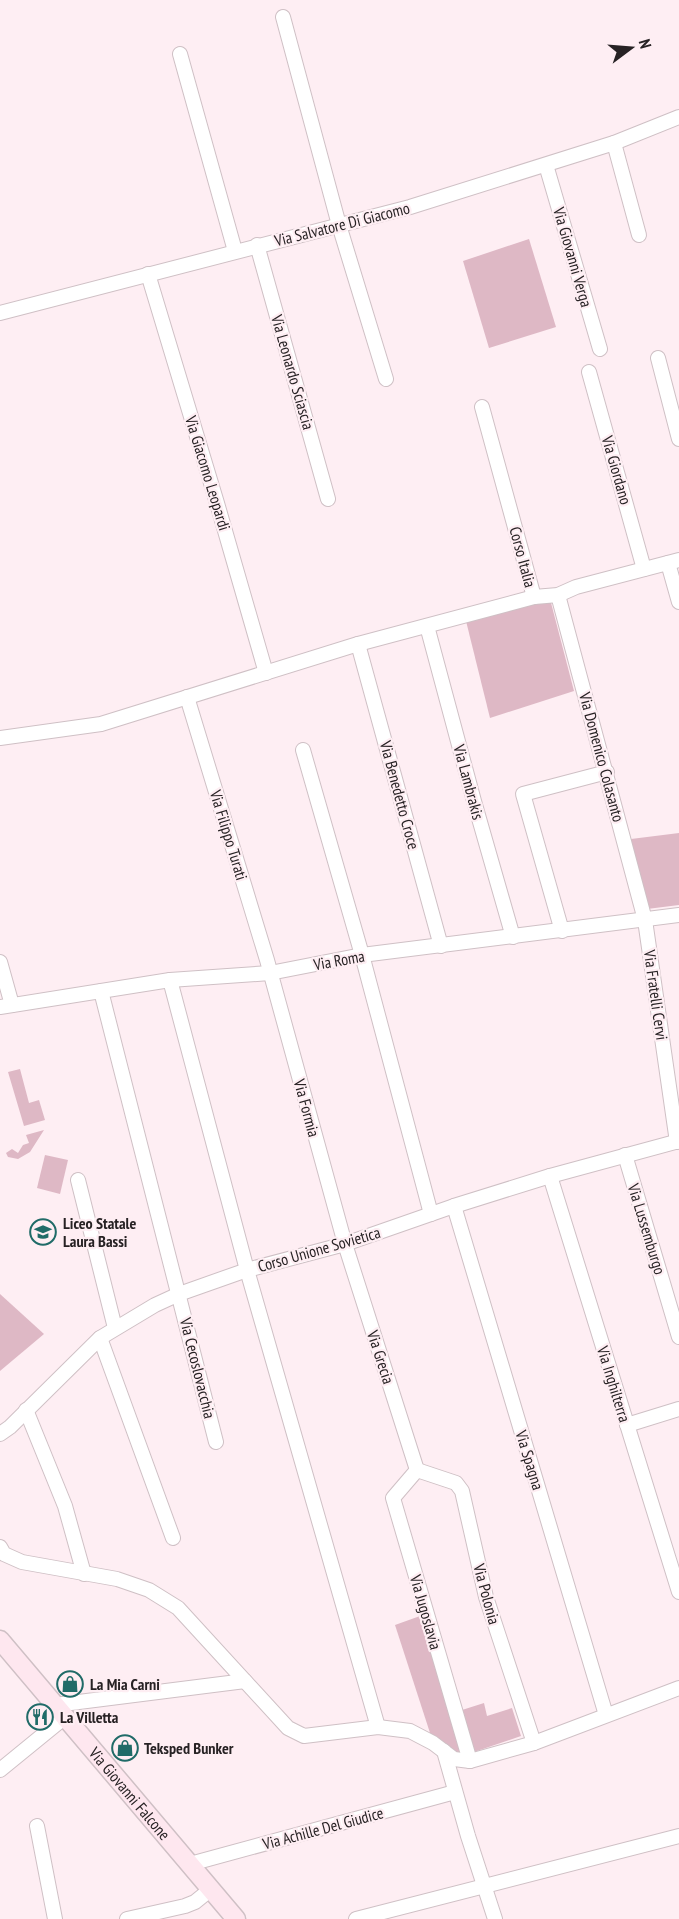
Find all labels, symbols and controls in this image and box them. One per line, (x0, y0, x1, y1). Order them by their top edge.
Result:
north arrow (601, 18, 661, 78)
text: N (635, 37, 656, 51)
street label: Via Salvatore Di Giacomo (271, 198, 412, 251)
street label: Via Giovanni Verga (549, 204, 597, 309)
street label: Via Leonardo Sciascia (267, 311, 319, 432)
street label: Via Giacomo Leopardi (181, 412, 235, 533)
street label: Via Giordano (597, 432, 636, 507)
street label: Corso Italia (505, 524, 541, 590)
street label: Via Domenico Colasanto (575, 689, 629, 824)
street label: Via Benedetto Croce (376, 738, 424, 851)
street label: Via Lambrakis (449, 741, 489, 822)
street label: Via Filippo Turati (206, 787, 252, 882)
street label: Via Roma (311, 946, 366, 974)
street label: Via Fratelli Cervi (640, 948, 672, 1041)
street label: Via Formia (289, 1076, 324, 1139)
street label: Via Lussemburgo (623, 1180, 670, 1277)
place label: Liceo Statale Laura Bassi (63, 1213, 136, 1251)
school or university icon: Liceo Statale Laura Bassi (28, 1217, 58, 1247)
street label: Corso Unione Sovietica (255, 1222, 383, 1276)
street label: Via Cecoslovacchia (176, 1315, 220, 1420)
street label: Via Grecia (363, 1327, 399, 1386)
street label: Via Inghilterra (593, 1343, 635, 1425)
street label: Via Spagna (511, 1427, 549, 1492)
street label: Via Polonia (469, 1561, 505, 1626)
street label: Via Jugoslavia (406, 1571, 446, 1652)
shop icon: La Mia Carni (55, 1669, 85, 1699)
place label: La Mia Carni (90, 1674, 160, 1694)
restaurant icon: La Villetta (25, 1702, 55, 1732)
place label: La Villetta (60, 1707, 119, 1727)
shop icon: Teksped Bunker (110, 1733, 140, 1763)
place label: Teksped Bunker (144, 1738, 234, 1758)
street label: Via Giovanni Falcone (84, 1742, 175, 1844)
street label: Via Achille Del Giudice (259, 1802, 386, 1854)

